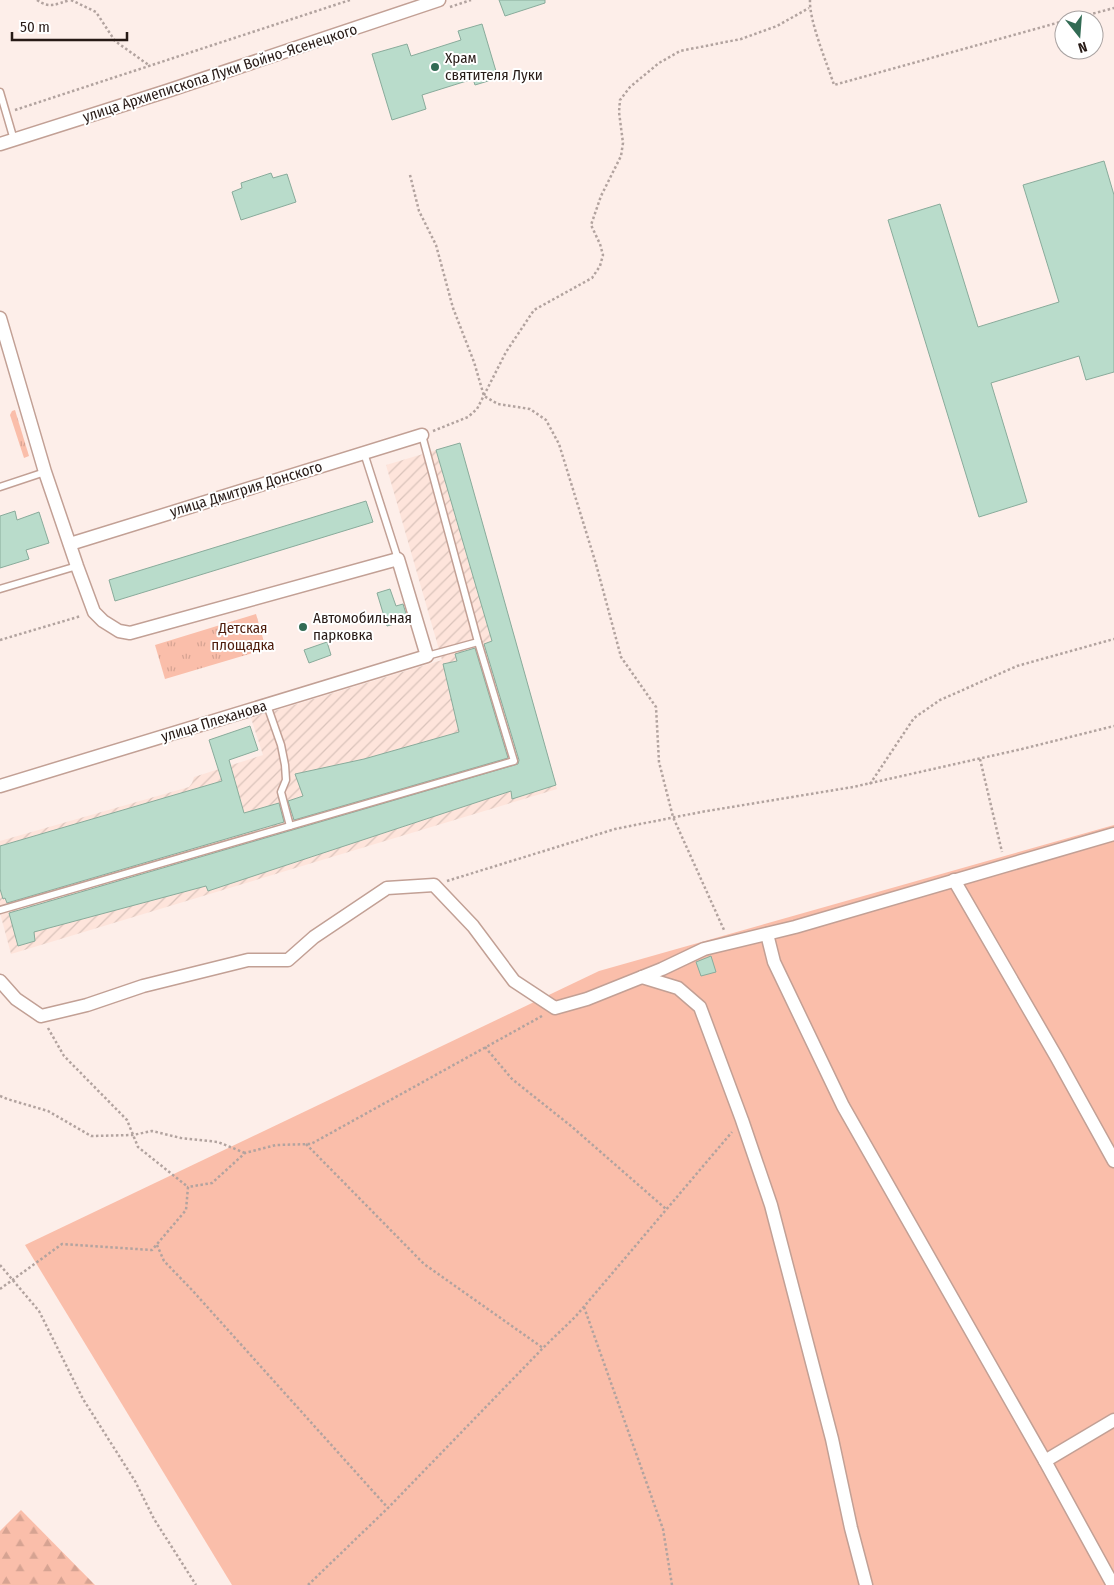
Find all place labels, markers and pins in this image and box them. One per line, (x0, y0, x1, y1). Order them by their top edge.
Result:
place label: Храм святителя Луки (445, 49, 543, 84)
marker: Храм святителя Луки (429, 61, 441, 73)
place label: Автомобильная парковка (313, 609, 412, 644)
marker: Автомобильная парковка (297, 621, 309, 633)

